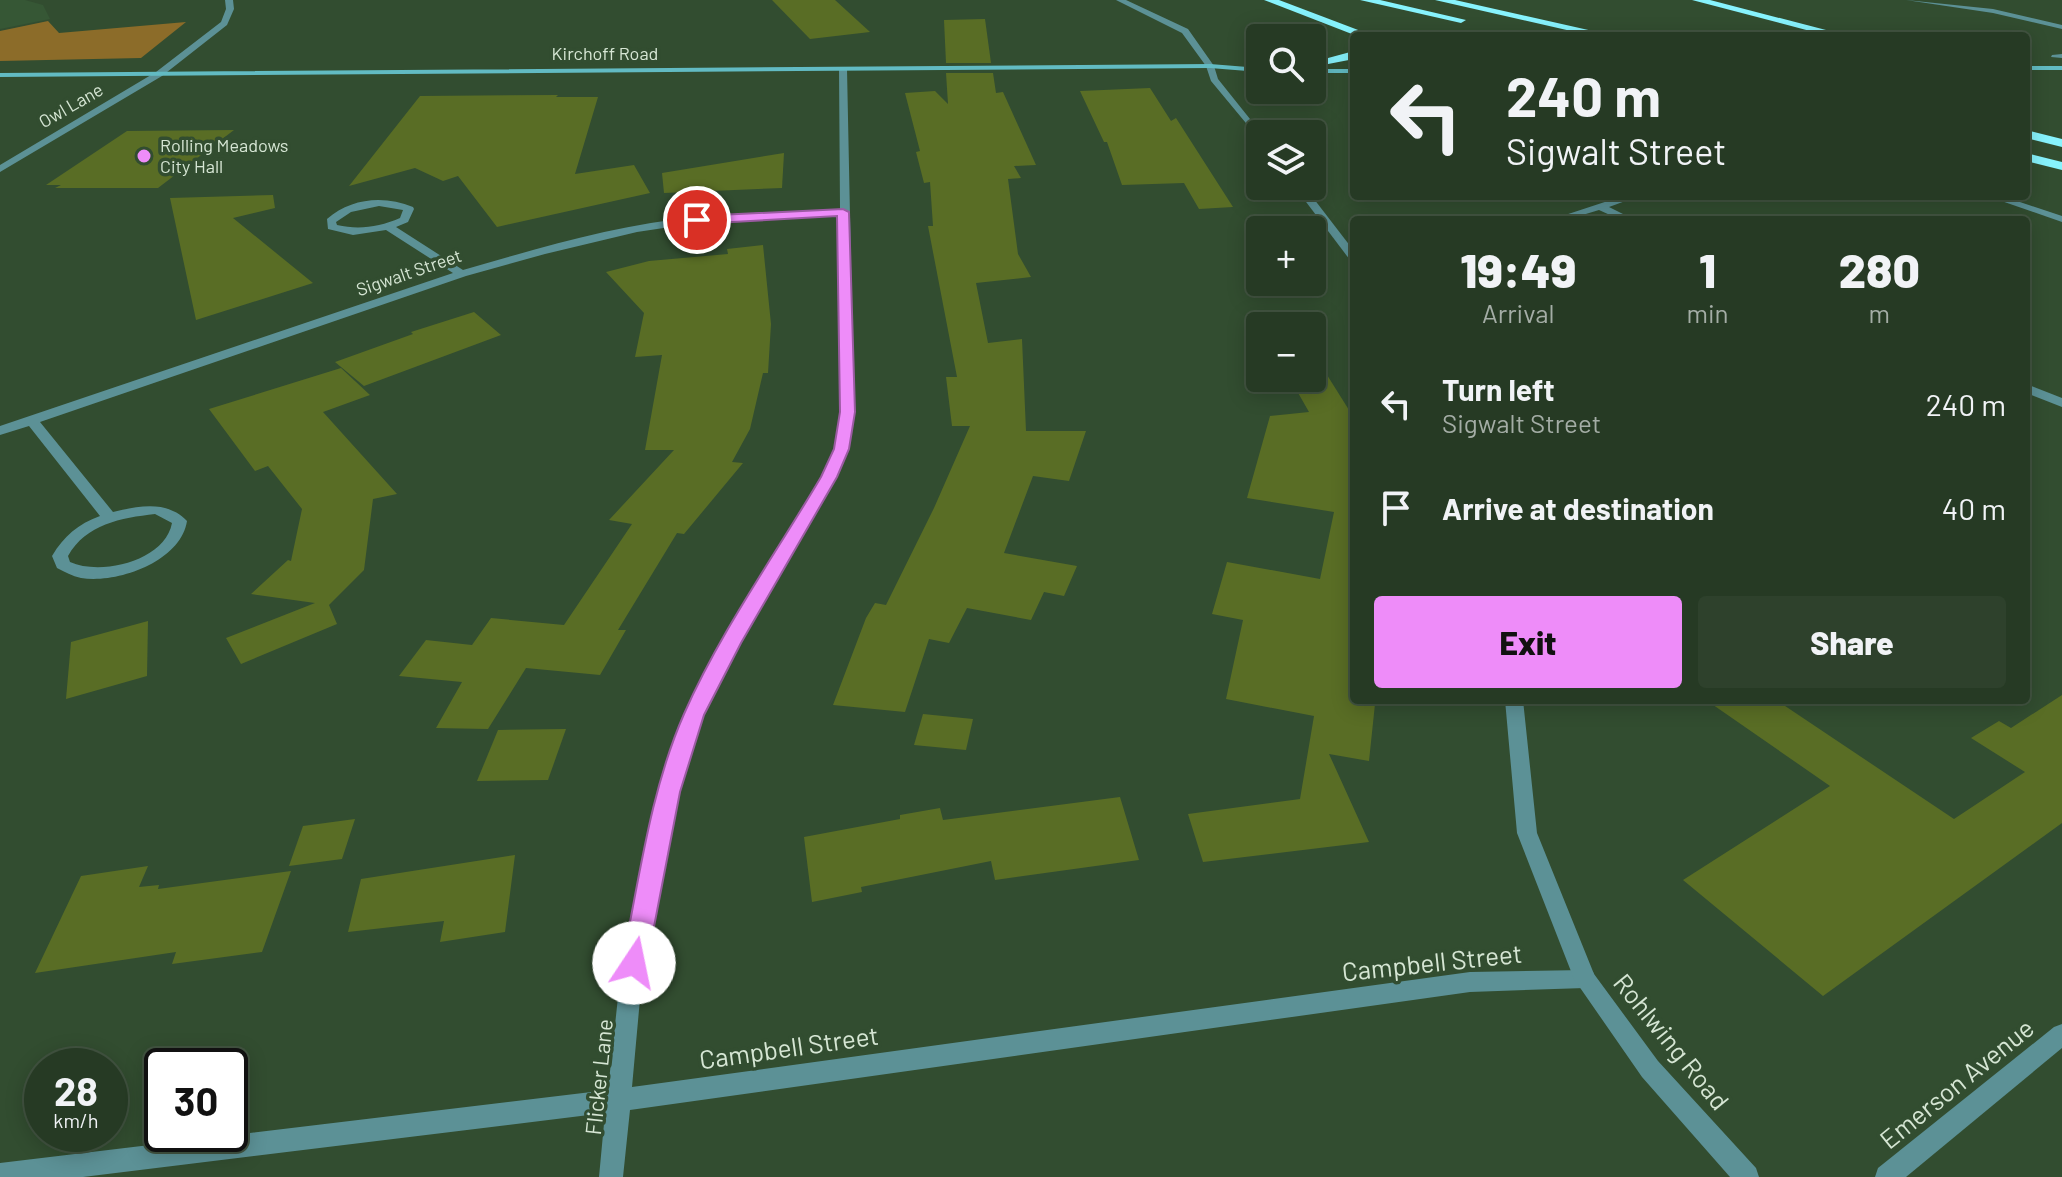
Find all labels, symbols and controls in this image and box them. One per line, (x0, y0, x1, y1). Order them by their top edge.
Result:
map controls (1246, 24, 1326, 392)
button: search (1246, 24, 1326, 104)
street label: Kirchoff Road (552, 42, 658, 64)
text: 240 m (1506, 61, 1661, 128)
icon: left (1374, 64, 1478, 168)
street label: Owl Lane (34, 78, 107, 132)
button: layers (1246, 120, 1326, 200)
text: Sigwalt Street (1506, 129, 1726, 172)
place label: Rolling Meadows City Hall (160, 134, 289, 177)
marker: Rolling Meadows City Hall (135, 147, 153, 165)
pin (663, 186, 731, 254)
icon: arrive (675, 198, 719, 242)
button: + (1246, 216, 1326, 296)
text: 19:49 (1460, 240, 1576, 298)
text: 1 (1699, 240, 1716, 298)
text: 280 (1839, 240, 1920, 298)
street label: Sigwalt Street (353, 244, 464, 300)
text: Arrival (1482, 297, 1555, 328)
text: min (1686, 297, 1729, 328)
text: m (1869, 297, 1890, 328)
button: − (1246, 312, 1326, 392)
text: Turn left (1442, 371, 1555, 407)
icon: left (1374, 382, 1418, 426)
text: 240 m (1926, 386, 2006, 422)
text: Sigwalt Street (1442, 407, 1601, 438)
icon: arrive (1374, 486, 1418, 530)
text: Arrive at destination (1442, 490, 1714, 526)
text: 40 m (1942, 490, 2006, 526)
button: Exit (1374, 596, 1682, 688)
button: Share (1698, 596, 2006, 688)
position arrow (592, 921, 676, 1005)
street label: Campbell Street (1340, 937, 1523, 986)
street label: Rohlwing Road (1608, 967, 1736, 1115)
street label: Emerson Avenue (1873, 1011, 2039, 1154)
street label: Flicker Lane (579, 1018, 617, 1136)
street label: Campbell Street (697, 1019, 880, 1074)
speed limit sign: 30 (144, 1048, 248, 1152)
text: 28 (54, 1066, 98, 1114)
text: km/h (53, 1108, 99, 1132)

